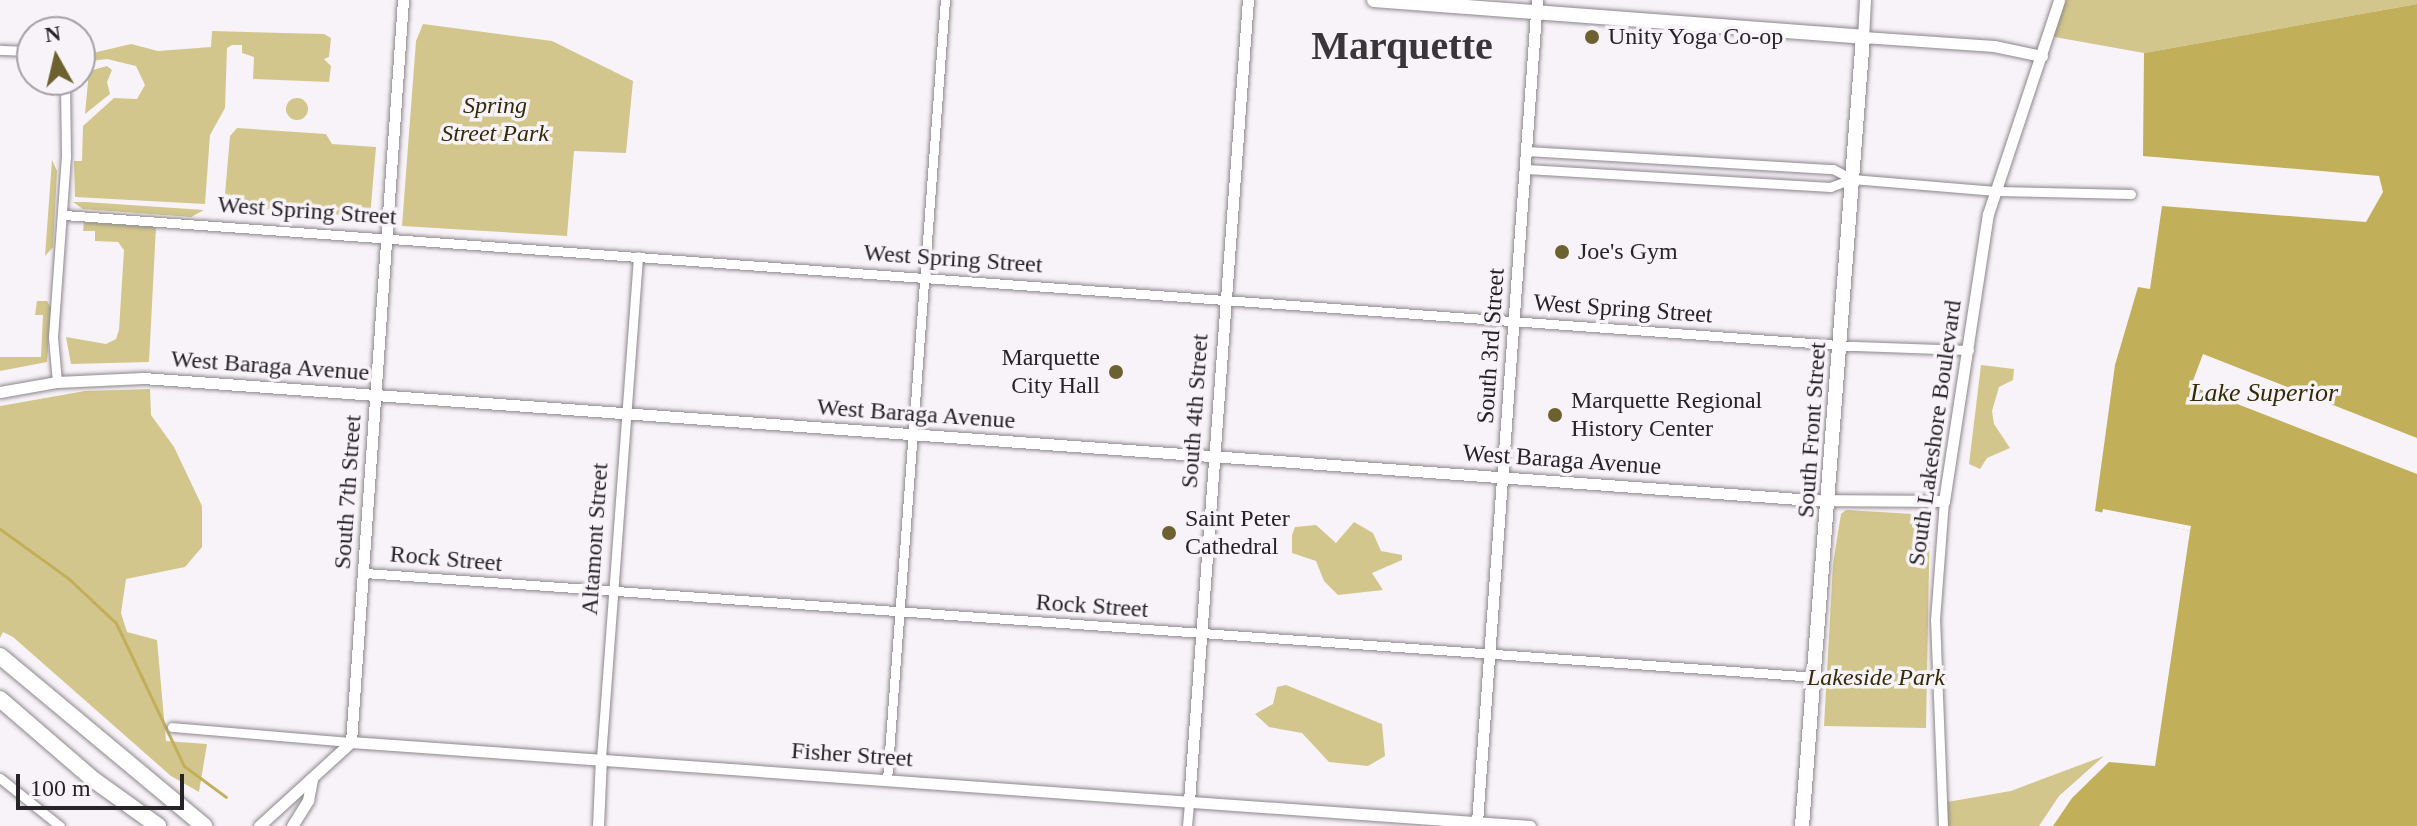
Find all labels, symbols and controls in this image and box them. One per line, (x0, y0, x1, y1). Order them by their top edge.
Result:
north arrow (16, 16, 96, 96)
text: N (43, 20, 62, 47)
district label: Marquette (1311, 22, 1493, 70)
place label: Unity Yoga Co-op (1608, 23, 1784, 51)
marker: Unity Yoga Co-op (1583, 28, 1601, 46)
park label: Spring Street Park (441, 92, 549, 148)
street label: West Spring Street (217, 190, 397, 232)
street label: West Spring Street (863, 238, 1043, 280)
place label: Joe's Gym (1578, 238, 1678, 266)
marker: Joe's Gym (1553, 243, 1571, 261)
street label: South 3rd Street (1471, 267, 1511, 425)
street label: West Spring Street (1533, 288, 1713, 330)
street label: South Lakeshore Boulevard (1902, 298, 1968, 568)
street label: South 4th Street (1175, 333, 1215, 489)
street label: South Front Street (1791, 341, 1833, 519)
place label: Marquette City Hall (1001, 344, 1100, 400)
street label: West Baraga Avenue (169, 345, 371, 387)
marker: Marquette City Hall (1107, 363, 1125, 381)
water label: Lake Superior (2190, 377, 2338, 409)
place label: Marquette Regional History Center (1571, 387, 1762, 443)
street label: West Baraga Avenue (815, 393, 1017, 435)
marker: Marquette Regional History Center (1546, 406, 1564, 424)
street label: South 7th Street (328, 414, 368, 570)
street label: West Baraga Avenue (1461, 439, 1663, 481)
street label: Altamont Street (575, 462, 615, 616)
place label: Saint Peter Cathedral (1185, 505, 1290, 561)
marker: Saint Peter Cathedral (1160, 524, 1178, 542)
street label: Rock Street (389, 540, 503, 578)
street label: Rock Street (1035, 588, 1149, 624)
park label: Lakeside Park (1807, 664, 1945, 692)
street label: Fisher Street (790, 736, 914, 774)
scale bar (20, 758, 188, 808)
text: 100 m (30, 775, 91, 801)

